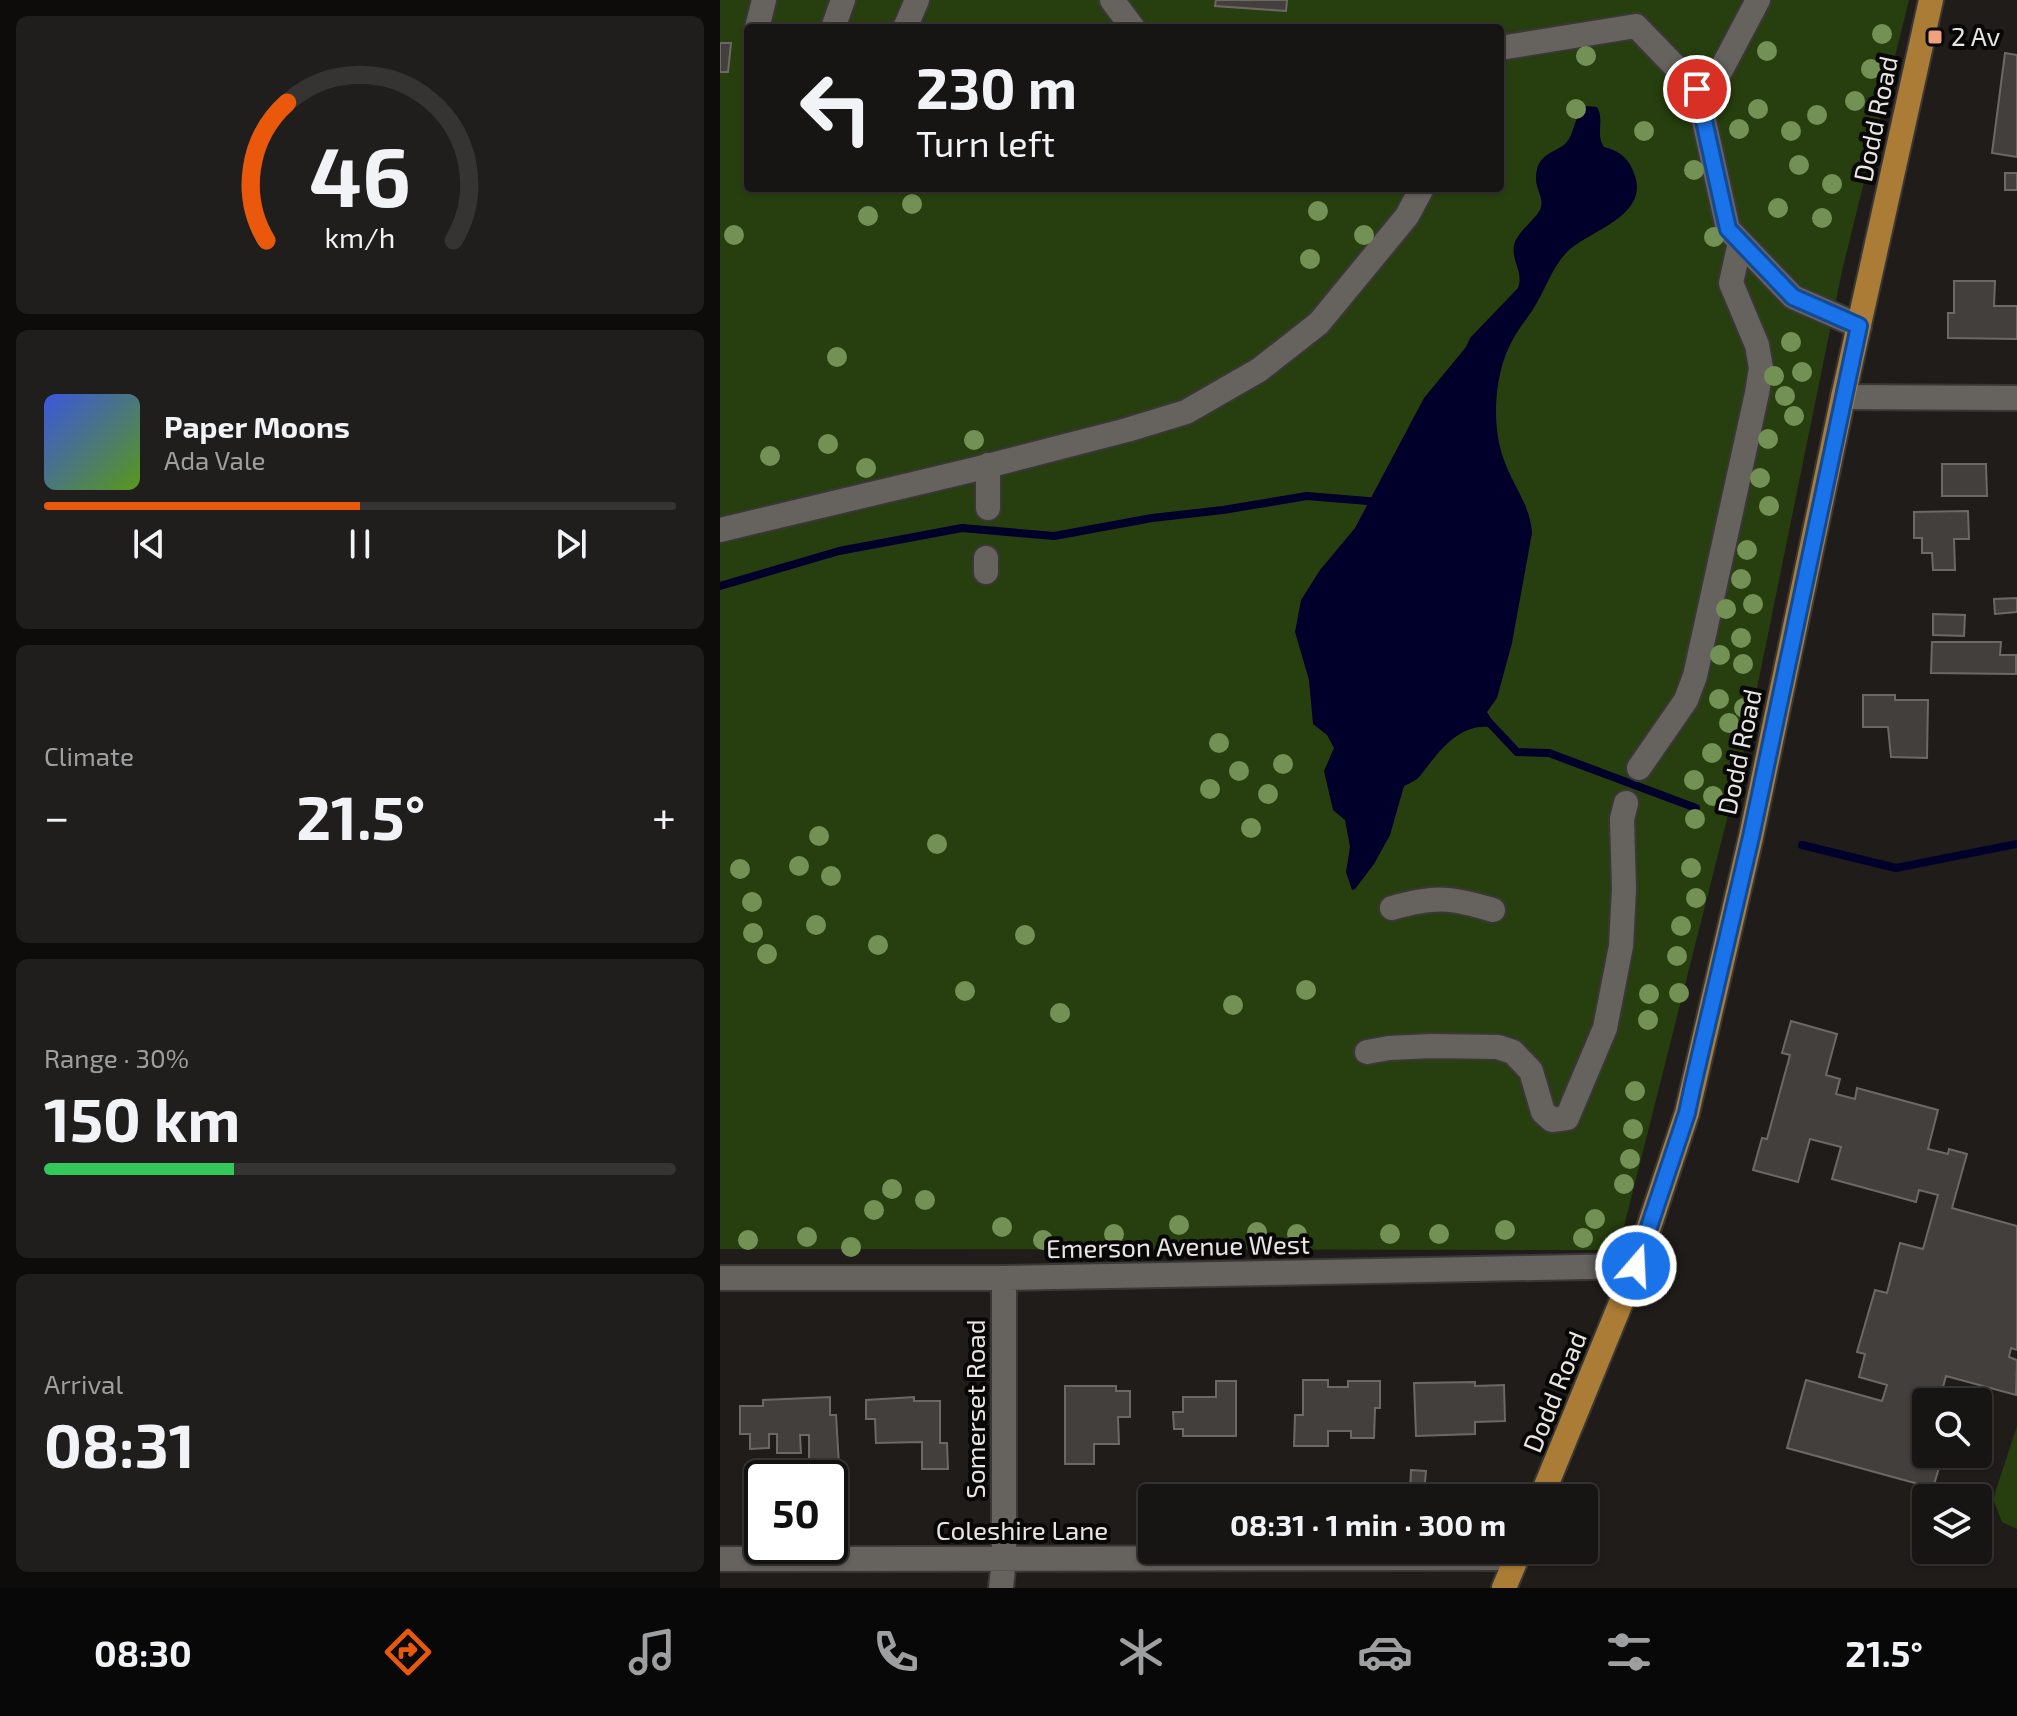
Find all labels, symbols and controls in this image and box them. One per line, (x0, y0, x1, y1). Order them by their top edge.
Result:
place label: 2 Av (1951, 20, 2000, 51)
marker: 2 Av (1926, 28, 1944, 46)
text: 230 m (916, 53, 1077, 120)
street label: Dodd Road (1846, 53, 1903, 184)
pin (1663, 55, 1731, 123)
icon: left (784, 56, 888, 160)
icon: arrive (1675, 67, 1719, 111)
text: Turn left (916, 121, 1055, 164)
text: 46 (309, 124, 411, 224)
text: km/h (325, 219, 395, 254)
text: Paper Moons (164, 408, 350, 444)
text: Ada Vale (164, 444, 266, 475)
icon: previous (127, 522, 171, 566)
icon: pause (338, 522, 382, 566)
icon: next (549, 522, 593, 566)
street label: Dodd Road (1710, 686, 1767, 817)
text: Climate (44, 740, 134, 771)
text: 21.5° (296, 780, 425, 852)
text: − (44, 789, 70, 842)
text: + (652, 789, 676, 842)
text: Range · 30% (44, 1042, 189, 1073)
text: 150 km (44, 1082, 240, 1154)
position arrow (1594, 1224, 1678, 1308)
street label: Emerson Avenue West (1046, 1228, 1310, 1263)
street label: Somerset Road (959, 1319, 990, 1499)
street label: Dodd Road (1515, 1327, 1592, 1456)
text: Arrival (44, 1368, 123, 1399)
map controls (1912, 1388, 1992, 1564)
button: search (1912, 1388, 1992, 1468)
text: 08:31 (44, 1408, 195, 1480)
speed limit sign: 50 (744, 1460, 848, 1564)
button: layers (1912, 1484, 1992, 1564)
text: 08:31 · 1 min · 300 m (1230, 1506, 1506, 1542)
street label: Coleshire Lane (936, 1514, 1108, 1545)
icon: directions (380, 1624, 436, 1680)
icon: music (624, 1624, 680, 1680)
icon: phone (868, 1624, 924, 1680)
icon: climate (1113, 1624, 1169, 1680)
icon: car (1357, 1624, 1413, 1680)
icon: filters (1601, 1624, 1657, 1680)
text: 08:30 (94, 1631, 192, 1674)
text: 21.5° (1845, 1631, 1923, 1674)

